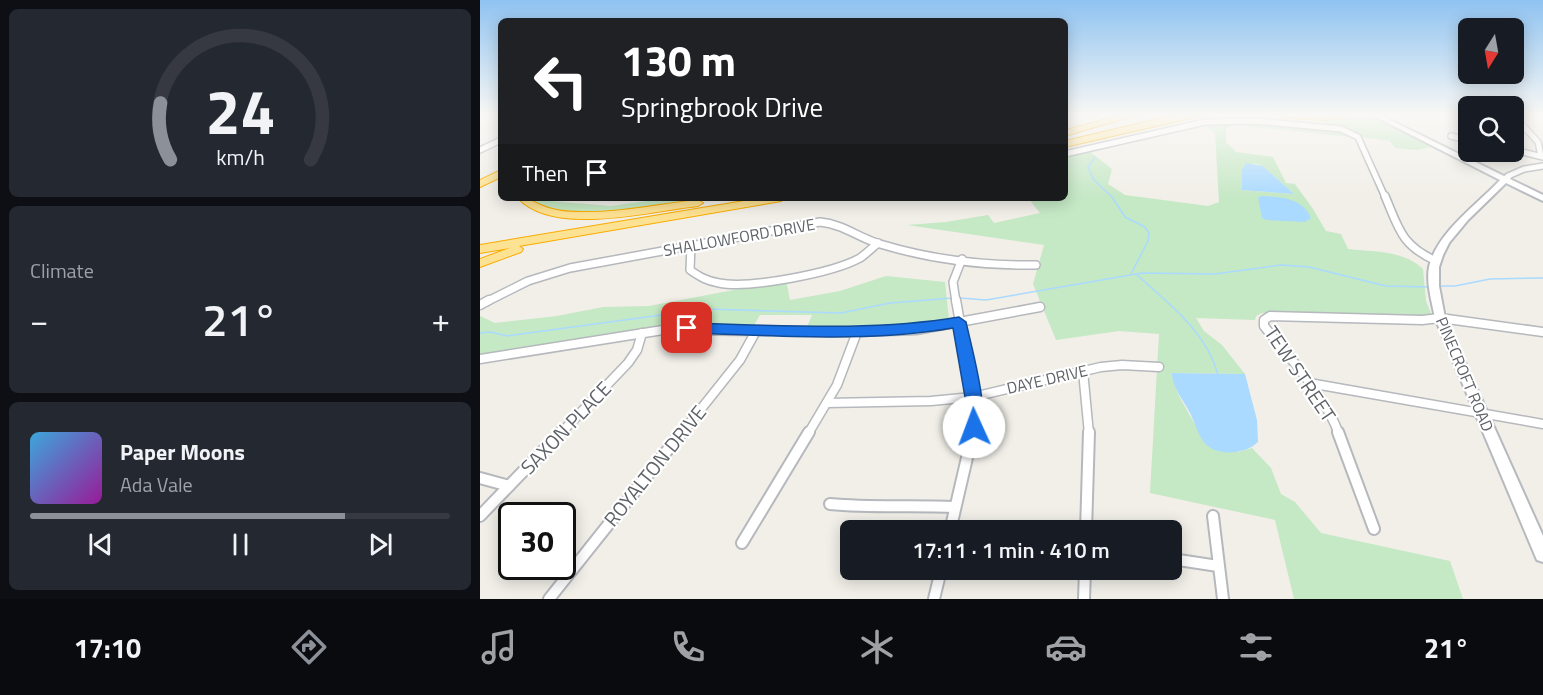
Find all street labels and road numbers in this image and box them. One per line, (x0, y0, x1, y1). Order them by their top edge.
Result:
street label: SHALLOWFORD DRIVE (661, 212, 817, 262)
street label: PINECROFT ROAD (1430, 313, 1500, 435)
street label: TEW STREET (1257, 319, 1344, 428)
street label: DAYE DRIVE (1004, 358, 1090, 400)
street label: SAXON PLACE (513, 374, 618, 481)
street label: ROYALTON DRIVE (596, 398, 713, 533)

